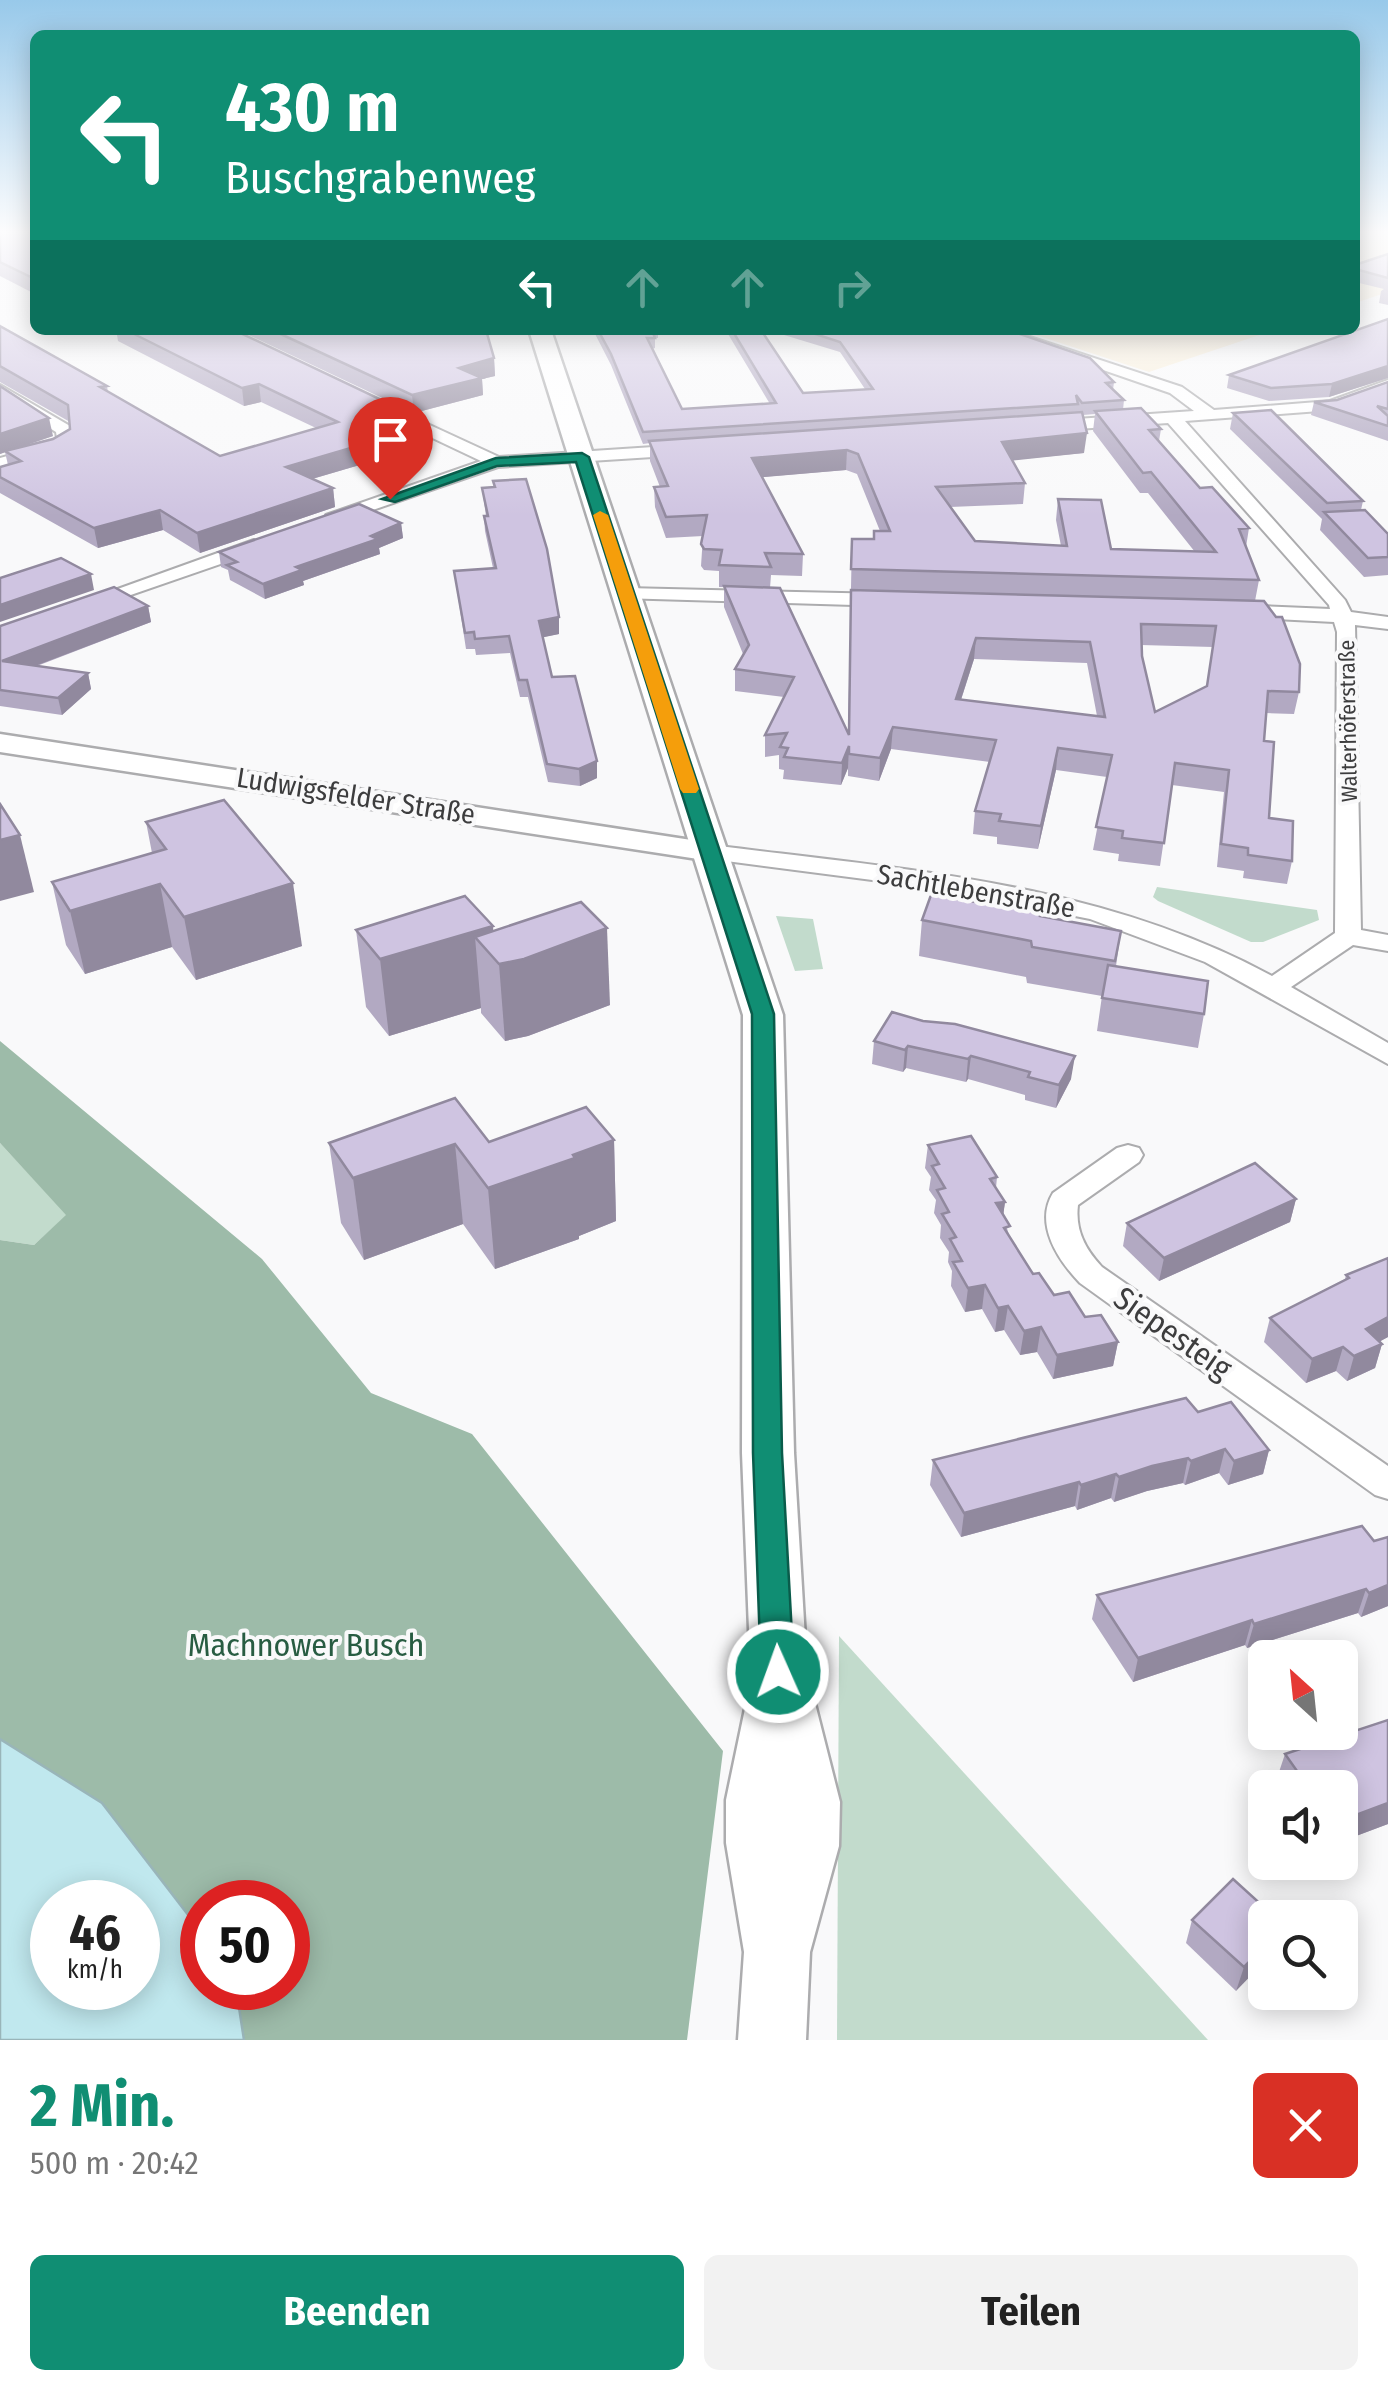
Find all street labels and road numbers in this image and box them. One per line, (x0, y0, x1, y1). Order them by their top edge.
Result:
street label: Walterhöferstraße (1333, 640, 1363, 802)
street label: Ludwigsfelder Straße (234, 761, 478, 831)
street label: Sachtlebenstraße (874, 857, 1078, 925)
street label: Siepesteig (1107, 1279, 1239, 1387)

